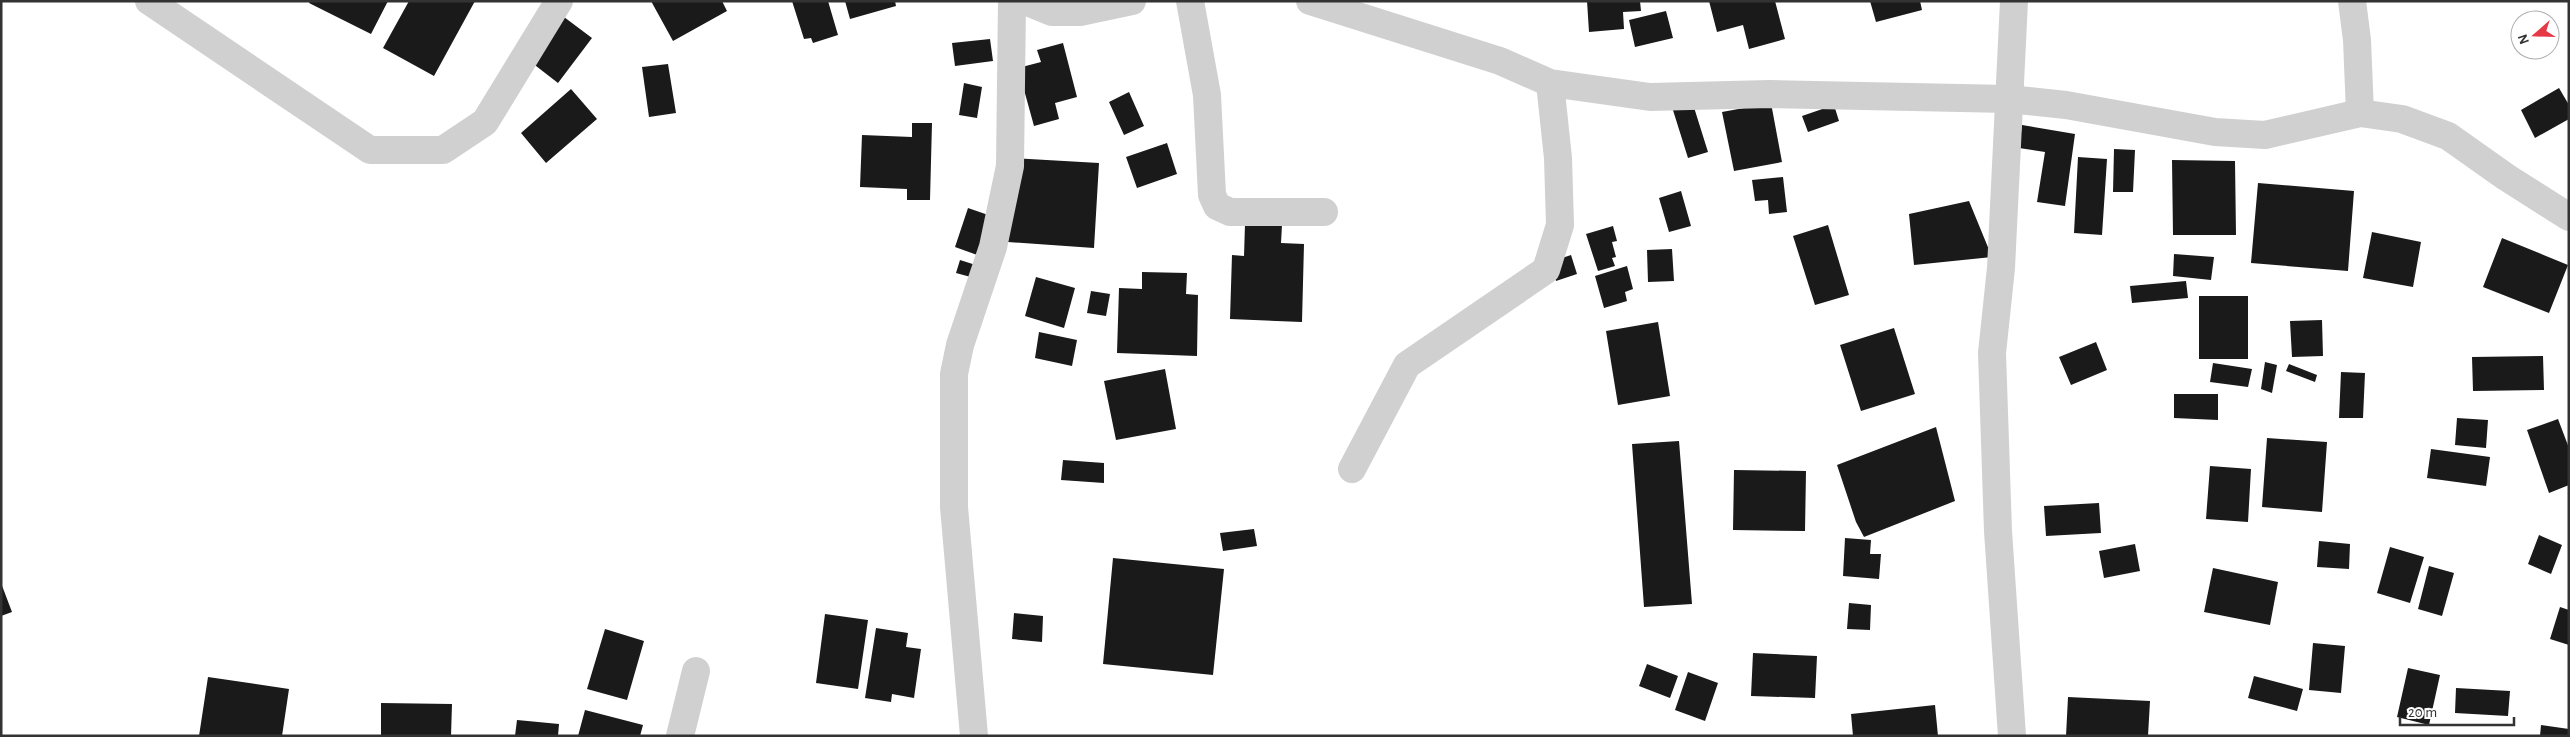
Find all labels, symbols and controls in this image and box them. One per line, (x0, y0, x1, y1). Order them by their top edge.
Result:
north arrow (2510, 10, 2560, 60)
text: N (2515, 32, 2532, 46)
scale bar (2400, 694, 2514, 726)
text: 20 m (2408, 705, 2437, 720)

